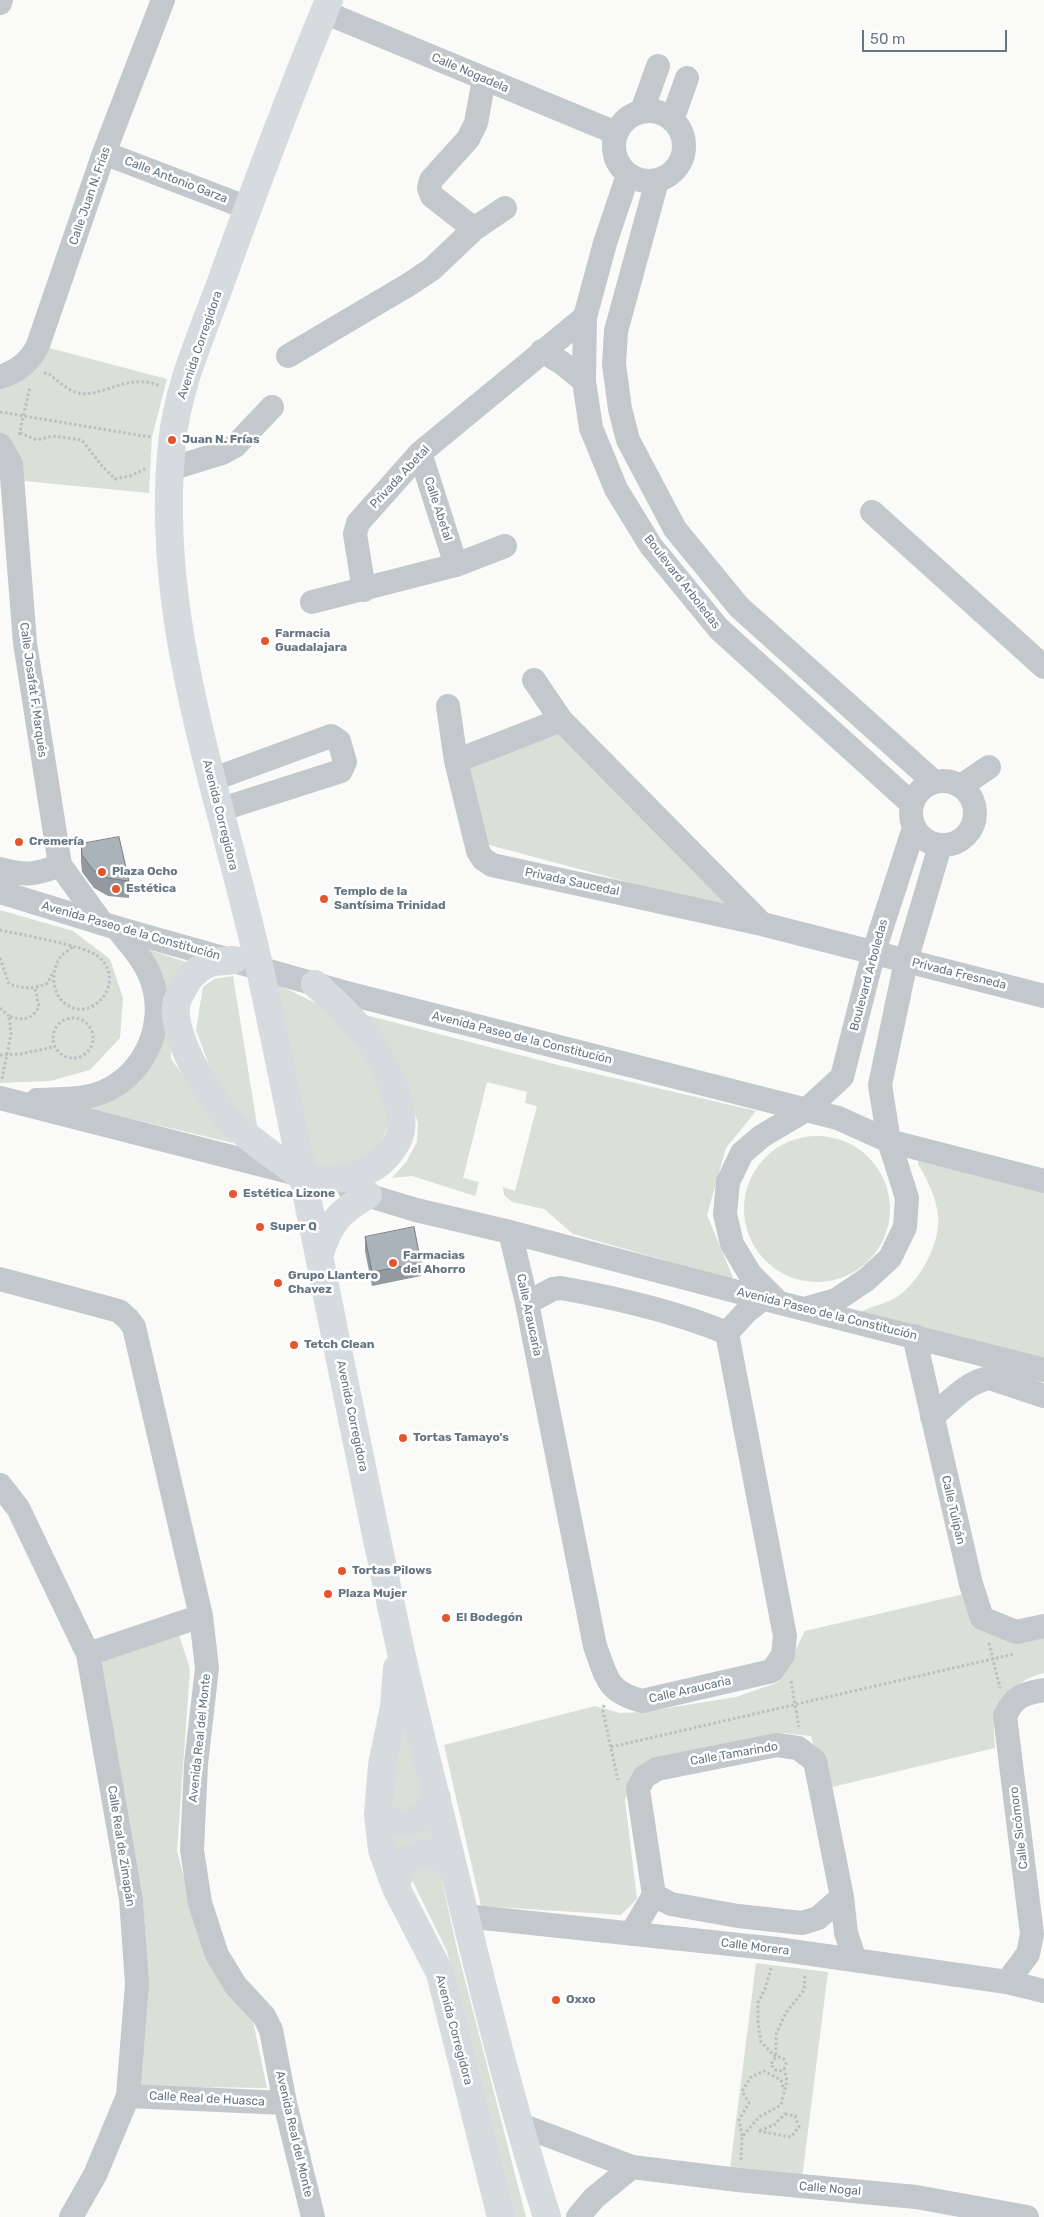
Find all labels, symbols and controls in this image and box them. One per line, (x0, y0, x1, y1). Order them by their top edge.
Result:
scale bar (864, 20, 1009, 52)
text: 50 m (870, 30, 905, 48)
street label: Calle Nogadela (429, 50, 511, 96)
street label: Calle Juan N. Frías (66, 145, 114, 247)
street label: Calle Antonio Garza (123, 154, 229, 206)
street label: Avenida Corregidora (175, 289, 225, 401)
place label: Juan N. Frías (182, 433, 260, 447)
marker: Juan N. Frías (166, 434, 178, 446)
street label: Privada Abetal (367, 442, 433, 512)
street label: Calle Abetal (421, 475, 455, 543)
street label: Boulevard Arboledas (641, 532, 723, 632)
street label: Calle Josafat F. Marqués (16, 622, 50, 758)
place label: Farmacia Guadalajara (275, 627, 347, 655)
marker: Farmacia Guadalajara (259, 635, 271, 647)
street label: Avenida Corregidora (199, 758, 241, 872)
place label: Cremería (29, 835, 84, 849)
marker: Cremería (13, 836, 25, 848)
place label: Plaza Ocho (112, 865, 178, 879)
street label: Privada Saucedal (523, 865, 621, 899)
marker: Plaza Ocho (96, 866, 108, 878)
place label: Estética (126, 882, 176, 896)
marker: Estética (110, 883, 122, 895)
place label: Templo de la Santísima Trinidad (334, 885, 446, 913)
marker: Templo de la Santísima Trinidad (318, 893, 330, 905)
street label: Avenida Paseo de la Constitución (40, 899, 222, 963)
street label: Boulevard Arboledas (847, 917, 891, 1033)
street label: Privada Fresneda (910, 955, 1008, 993)
street label: Avenida Paseo de la Constitución (430, 1009, 614, 1067)
place label: Estética Lizone (243, 1187, 335, 1201)
marker: Estética Lizone (227, 1188, 239, 1200)
place label: Super Q (270, 1220, 317, 1234)
marker: Super Q (254, 1221, 266, 1233)
place label: Farmacias del Ahorro (403, 1249, 466, 1277)
marker: Farmacias del Ahorro (387, 1257, 399, 1269)
place label: Grupo Llantero Chavez (288, 1269, 378, 1297)
street label: Calle Araucaria (513, 1273, 545, 1357)
marker: Grupo Llantero Chavez (272, 1277, 284, 1289)
street label: Avenida Paseo de la Constitución (735, 1285, 919, 1343)
place label: Tetch Clean (304, 1338, 374, 1352)
marker: Tetch Clean (288, 1339, 300, 1351)
street label: Avenida Corregidora (333, 1359, 371, 1473)
place label: Tortas Tamayo's (413, 1431, 509, 1445)
marker: Tortas Tamayo's (397, 1432, 409, 1444)
street label: Calle Tulipán (938, 1474, 968, 1546)
place label: Tortas Pilows (352, 1564, 432, 1578)
marker: Tortas Pilows (336, 1565, 348, 1577)
place label: Plaza Mujer (338, 1587, 407, 1601)
marker: Plaza Mujer (322, 1588, 334, 1600)
place label: El Bodegón (456, 1611, 523, 1625)
marker: El Bodegón (440, 1612, 452, 1624)
street label: Avenida Real del Monte (186, 1673, 214, 1803)
street label: Calle Araucaria (648, 1674, 732, 1706)
street label: Calle Tamarindo (689, 1739, 779, 1769)
street label: Calle Real de Zimapán (104, 1784, 138, 1908)
street label: Calle Sicómoro (1007, 1786, 1031, 1870)
street label: Calle Morera (720, 1936, 790, 1958)
street label: Avenida Corregidora (432, 1973, 476, 2087)
place label: Oxxo (566, 1993, 596, 2007)
marker: Oxxo (550, 1994, 562, 2006)
street label: Avenida Real del Monte (272, 2069, 316, 2199)
street label: Calle Real de Huasca (149, 2089, 265, 2109)
street label: Calle Nogal (798, 2179, 862, 2199)

